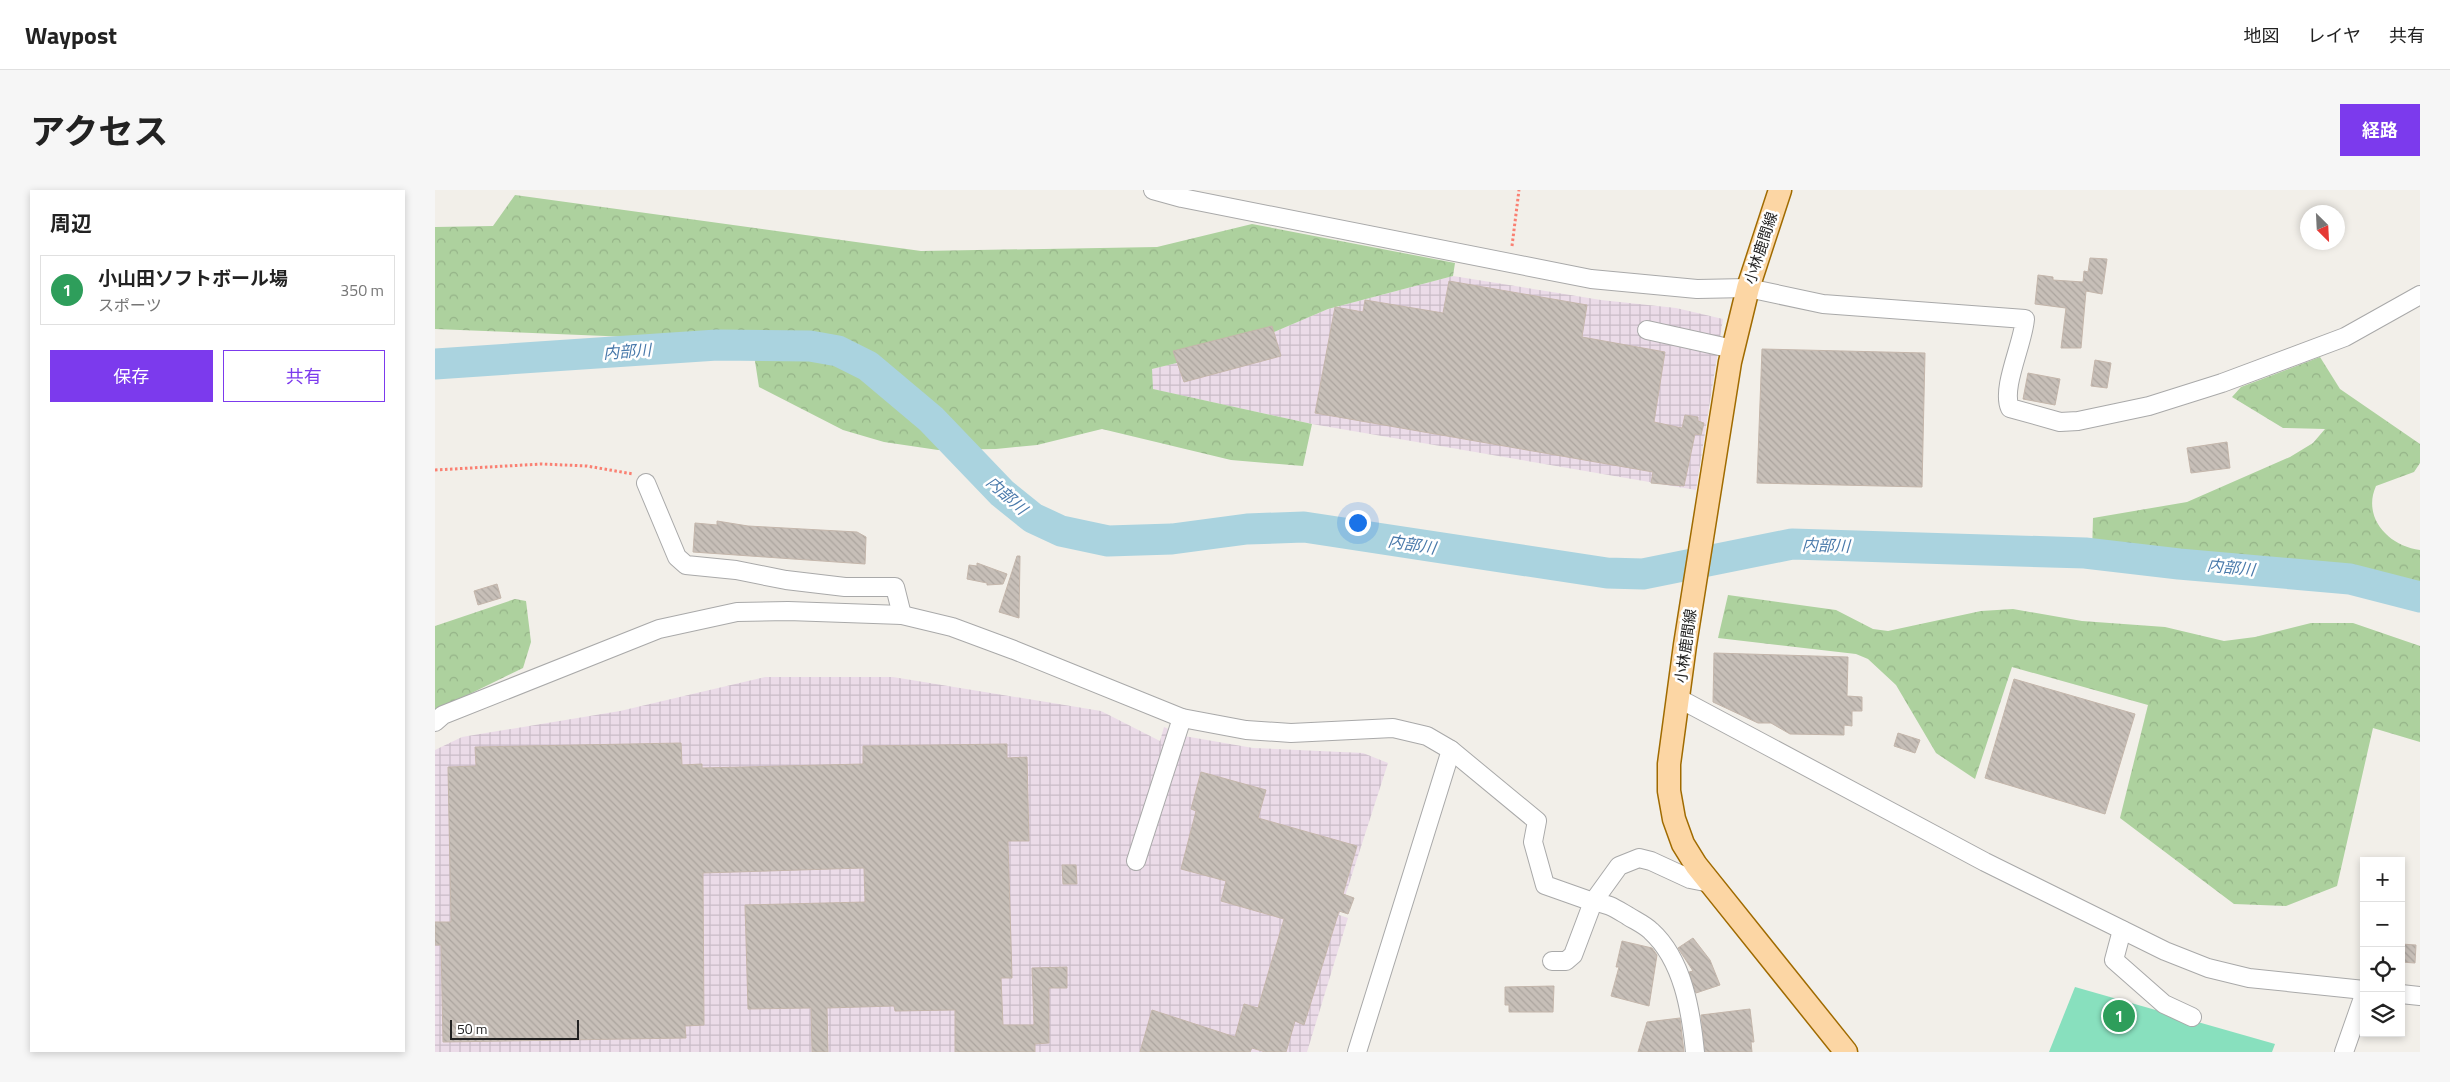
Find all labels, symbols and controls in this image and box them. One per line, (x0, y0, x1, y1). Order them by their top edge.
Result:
text: Waypost (25, 17, 117, 53)
text: 地図 (2244, 22, 2280, 49)
text: レイヤ (2308, 22, 2361, 49)
text: 共有 (2389, 22, 2425, 49)
text: アクセス (30, 104, 168, 158)
button: 経路 (2340, 104, 2420, 156)
north arrow (2300, 205, 2345, 250)
text: 周辺 (50, 207, 92, 239)
street label: 小林鹿間線 (1738, 209, 1783, 287)
text: 小山田ソフトボール場 (98, 263, 288, 292)
text: 1 (63, 278, 71, 302)
text: 350 m (340, 278, 384, 302)
text: スポーツ (98, 293, 162, 317)
water label: 内部川 (602, 337, 654, 365)
button: 保存 (50, 350, 213, 402)
button: 共有 (223, 350, 385, 402)
water label: 内部川 (981, 470, 1034, 521)
your location (1345, 510, 1371, 536)
water label: 内部川 (1386, 528, 1440, 560)
water label: 内部川 (1802, 532, 1852, 558)
water label: 内部川 (2206, 553, 2258, 582)
street label: 小林鹿間線 (1669, 607, 1702, 685)
map controls (2360, 857, 2405, 1037)
button: + (2360, 857, 2405, 902)
button: − (2360, 902, 2405, 947)
button: locate (2360, 947, 2405, 992)
button: layers (2360, 992, 2405, 1037)
pin: 1 (2103, 997, 2135, 1035)
scale bar (450, 1017, 579, 1040)
text: 50 m (457, 1018, 487, 1039)

